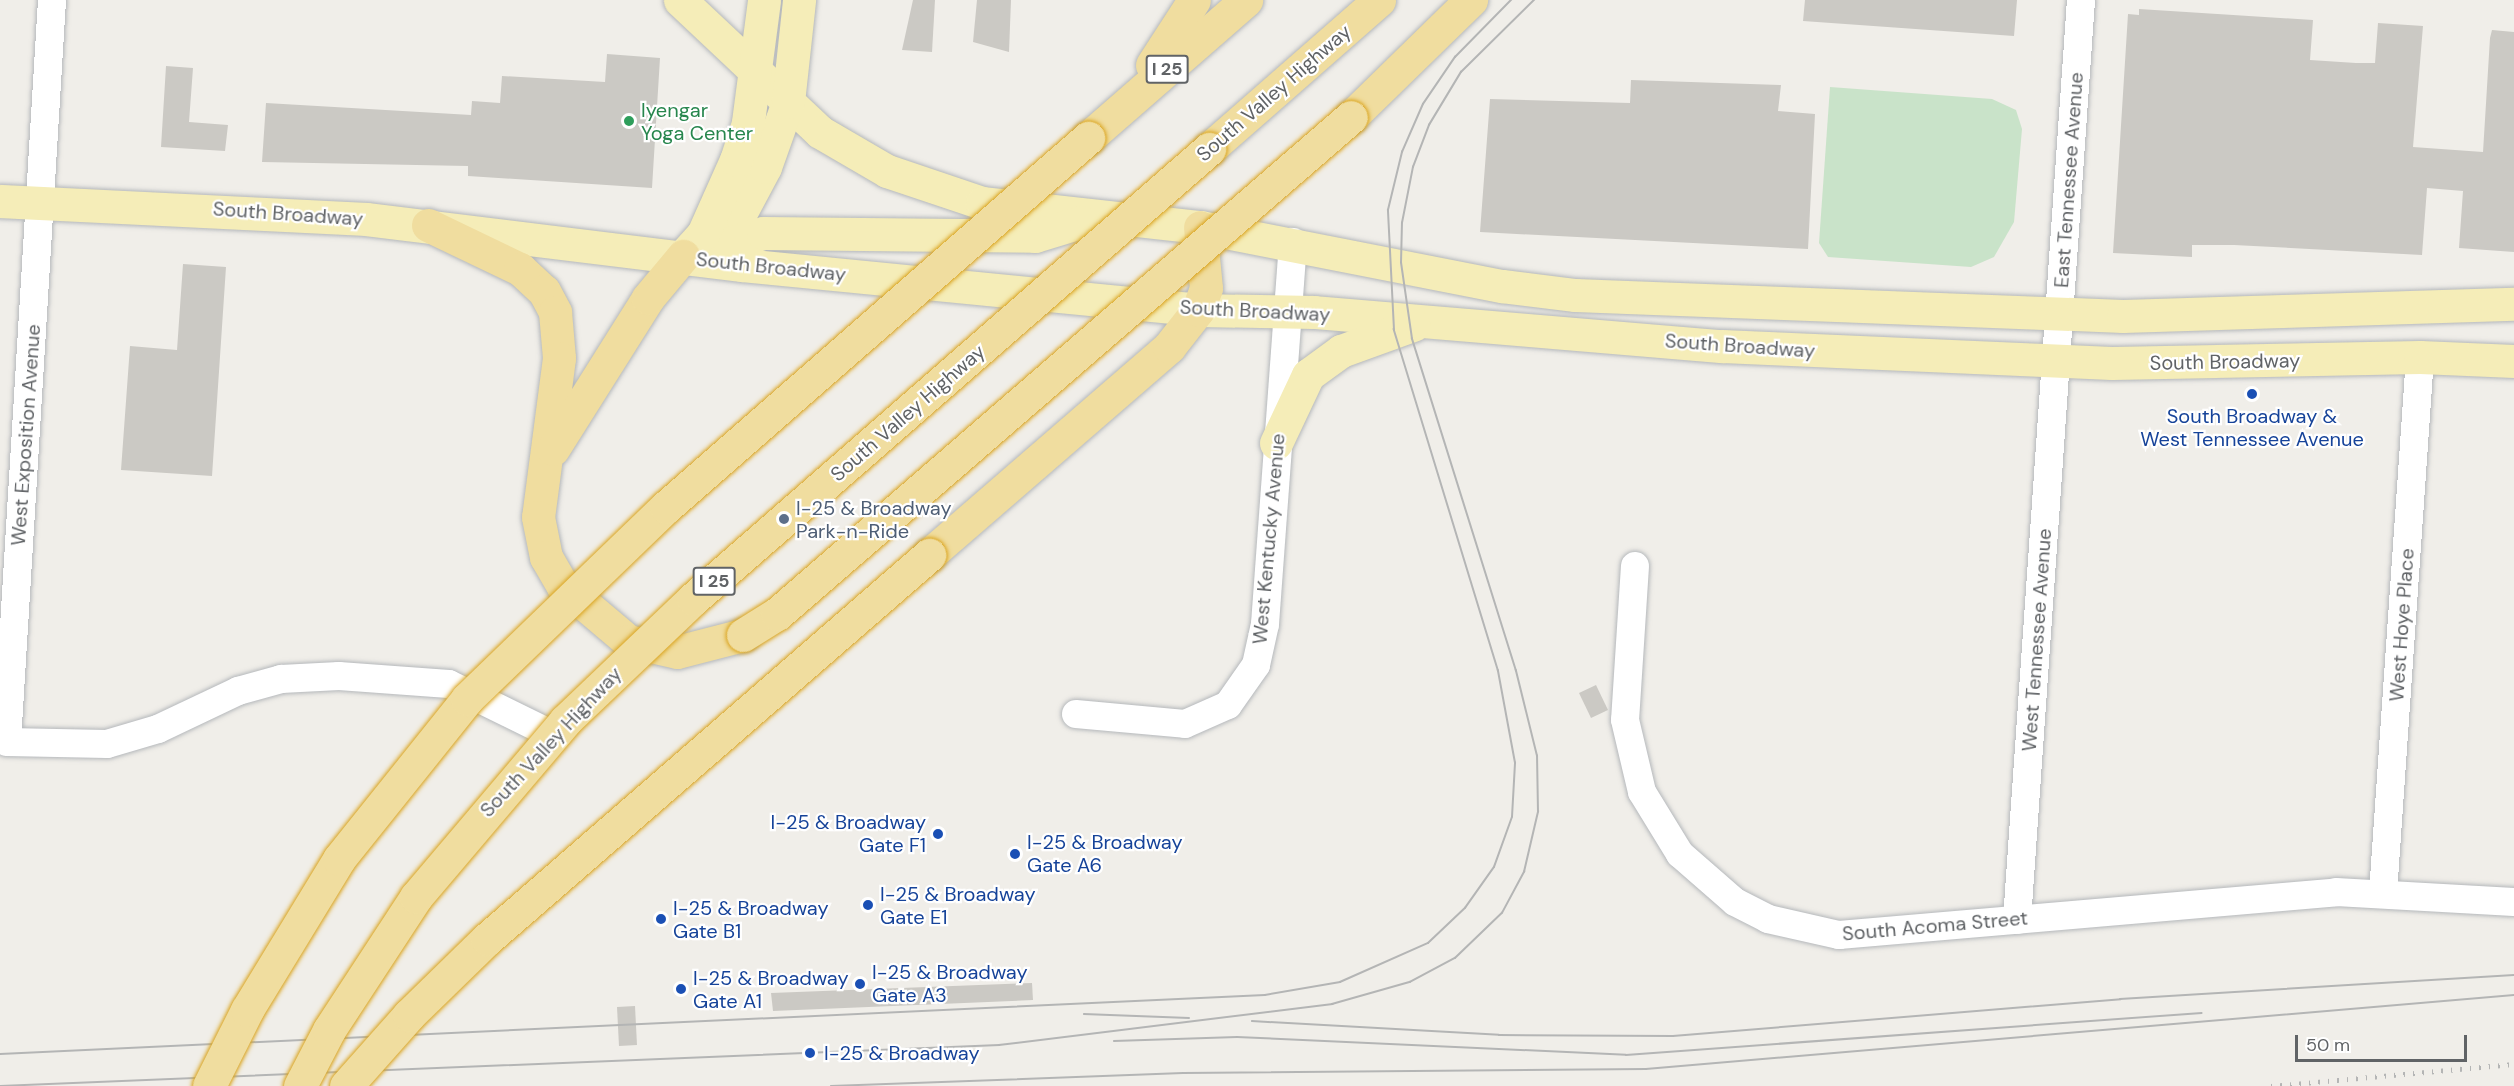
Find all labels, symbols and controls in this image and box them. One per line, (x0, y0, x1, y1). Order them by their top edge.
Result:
street label: South Valley Highway (1192, 19, 1356, 167)
road number: I 25 (1144, 54, 1190, 84)
street label: East Tennessee Avenue (2049, 71, 2089, 289)
place label: Iyengar Yoga Center (641, 98, 753, 145)
marker: Iyengar Yoga Center (622, 114, 636, 128)
street label: South Broadway (212, 197, 364, 231)
street label: South Broadway (695, 247, 847, 287)
street label: South Broadway (1179, 295, 1331, 327)
street label: West Exposition Avenue (6, 323, 46, 547)
street label: South Broadway (1664, 329, 1816, 363)
street label: South Valley Highway (826, 339, 990, 487)
street label: South Broadway (2150, 349, 2300, 375)
marker: South Broadway & West Tennessee Avenue (2245, 387, 2259, 401)
place label: South Broadway & West Tennessee Avenue (2140, 404, 2364, 451)
street label: West Kentucky Avenue (1248, 433, 1290, 645)
place label: I-25 & Broadway Park-n-Ride (796, 496, 951, 543)
marker: I-25 & Broadway Park-n-Ride (777, 512, 791, 526)
street label: West Tennessee Avenue (2017, 528, 2057, 752)
street label: West Hoye Place (2385, 547, 2419, 703)
road number: I 25 (692, 566, 736, 596)
street label: South Valley Highway (475, 662, 627, 822)
place label: I-25 & Broadway Gate F1 (771, 810, 926, 857)
marker: I-25 & Broadway Gate F1 (931, 827, 945, 841)
place label: I-25 & Broadway Gate A6 (1027, 831, 1182, 878)
marker: I-25 & Broadway Gate A6 (1008, 847, 1022, 861)
place label: I-25 & Broadway Gate E1 (880, 882, 1035, 929)
place label: I-25 & Broadway Gate B1 (673, 896, 828, 943)
marker: I-25 & Broadway Gate E1 (861, 898, 875, 912)
street label: South Acoma Street (1841, 906, 2029, 946)
marker: I-25 & Broadway Gate B1 (654, 912, 668, 926)
place label: I-25 & Broadway Gate A3 (872, 960, 1027, 1007)
place label: I-25 & Broadway Gate A1 (693, 966, 848, 1013)
marker: I-25 & Broadway Gate A3 (853, 977, 867, 991)
marker: I-25 & Broadway Gate A1 (674, 982, 688, 996)
scale bar (2298, 1023, 2470, 1061)
text: 50 m (2306, 1033, 2350, 1057)
place label: I-25 & Broadway (824, 1041, 979, 1065)
marker: I-25 & Broadway (801, 1044, 819, 1062)

